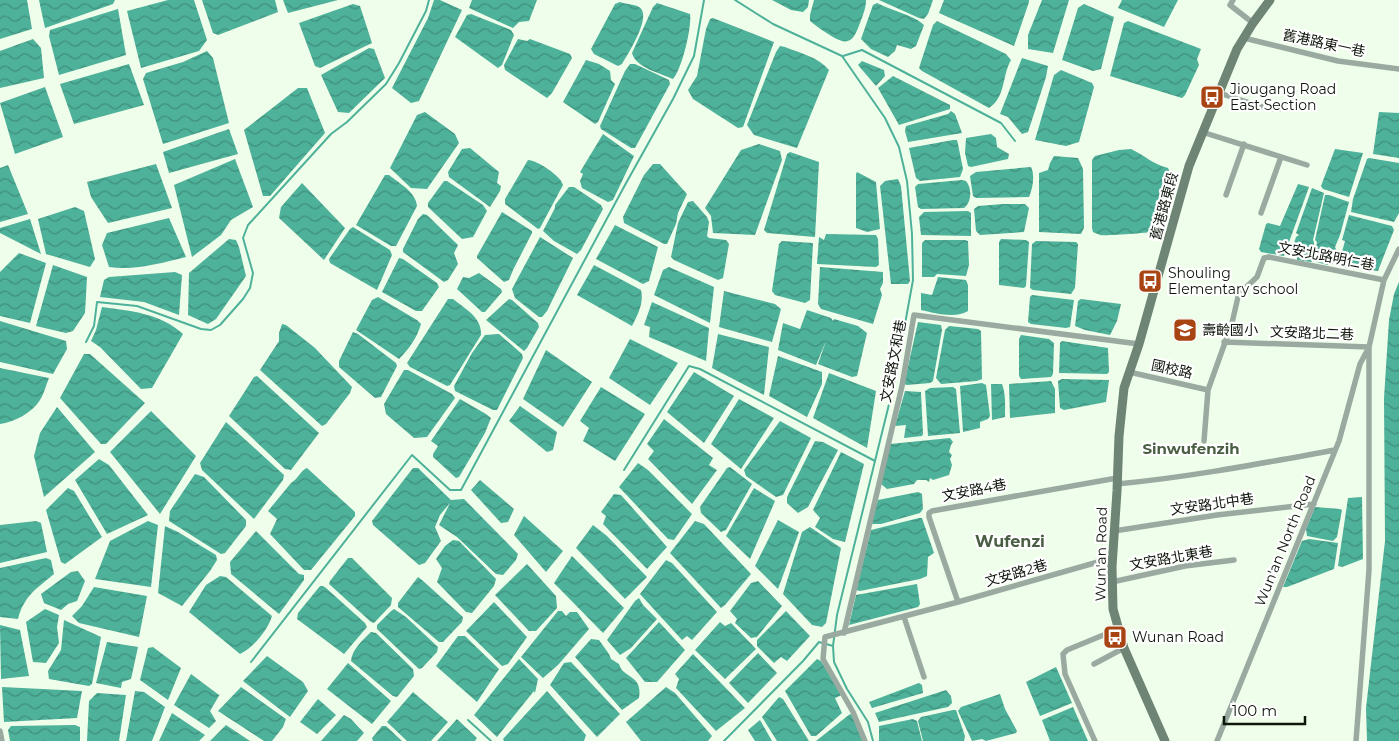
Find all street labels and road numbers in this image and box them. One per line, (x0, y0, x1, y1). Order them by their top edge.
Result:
street label: 舊港路東一巷 (1281, 25, 1367, 61)
street label: 舊港路東段 (1146, 170, 1182, 242)
street label: 文安北路明仁巷 (1276, 238, 1376, 274)
street label: 文安路文和巷 (876, 318, 910, 404)
street label: 文安路北二巷 (1270, 323, 1354, 343)
street label: 國校路 (1150, 356, 1194, 382)
street label: Wun'an North Road (1251, 473, 1319, 609)
street label: 文安路4巷 (940, 475, 1008, 505)
street label: 文安路北中巷 (1169, 489, 1255, 519)
street label: Wun'an Road (1091, 506, 1111, 602)
street label: 文安路北東巷 (1128, 542, 1214, 574)
street label: 文安路2巷 (983, 556, 1049, 590)

